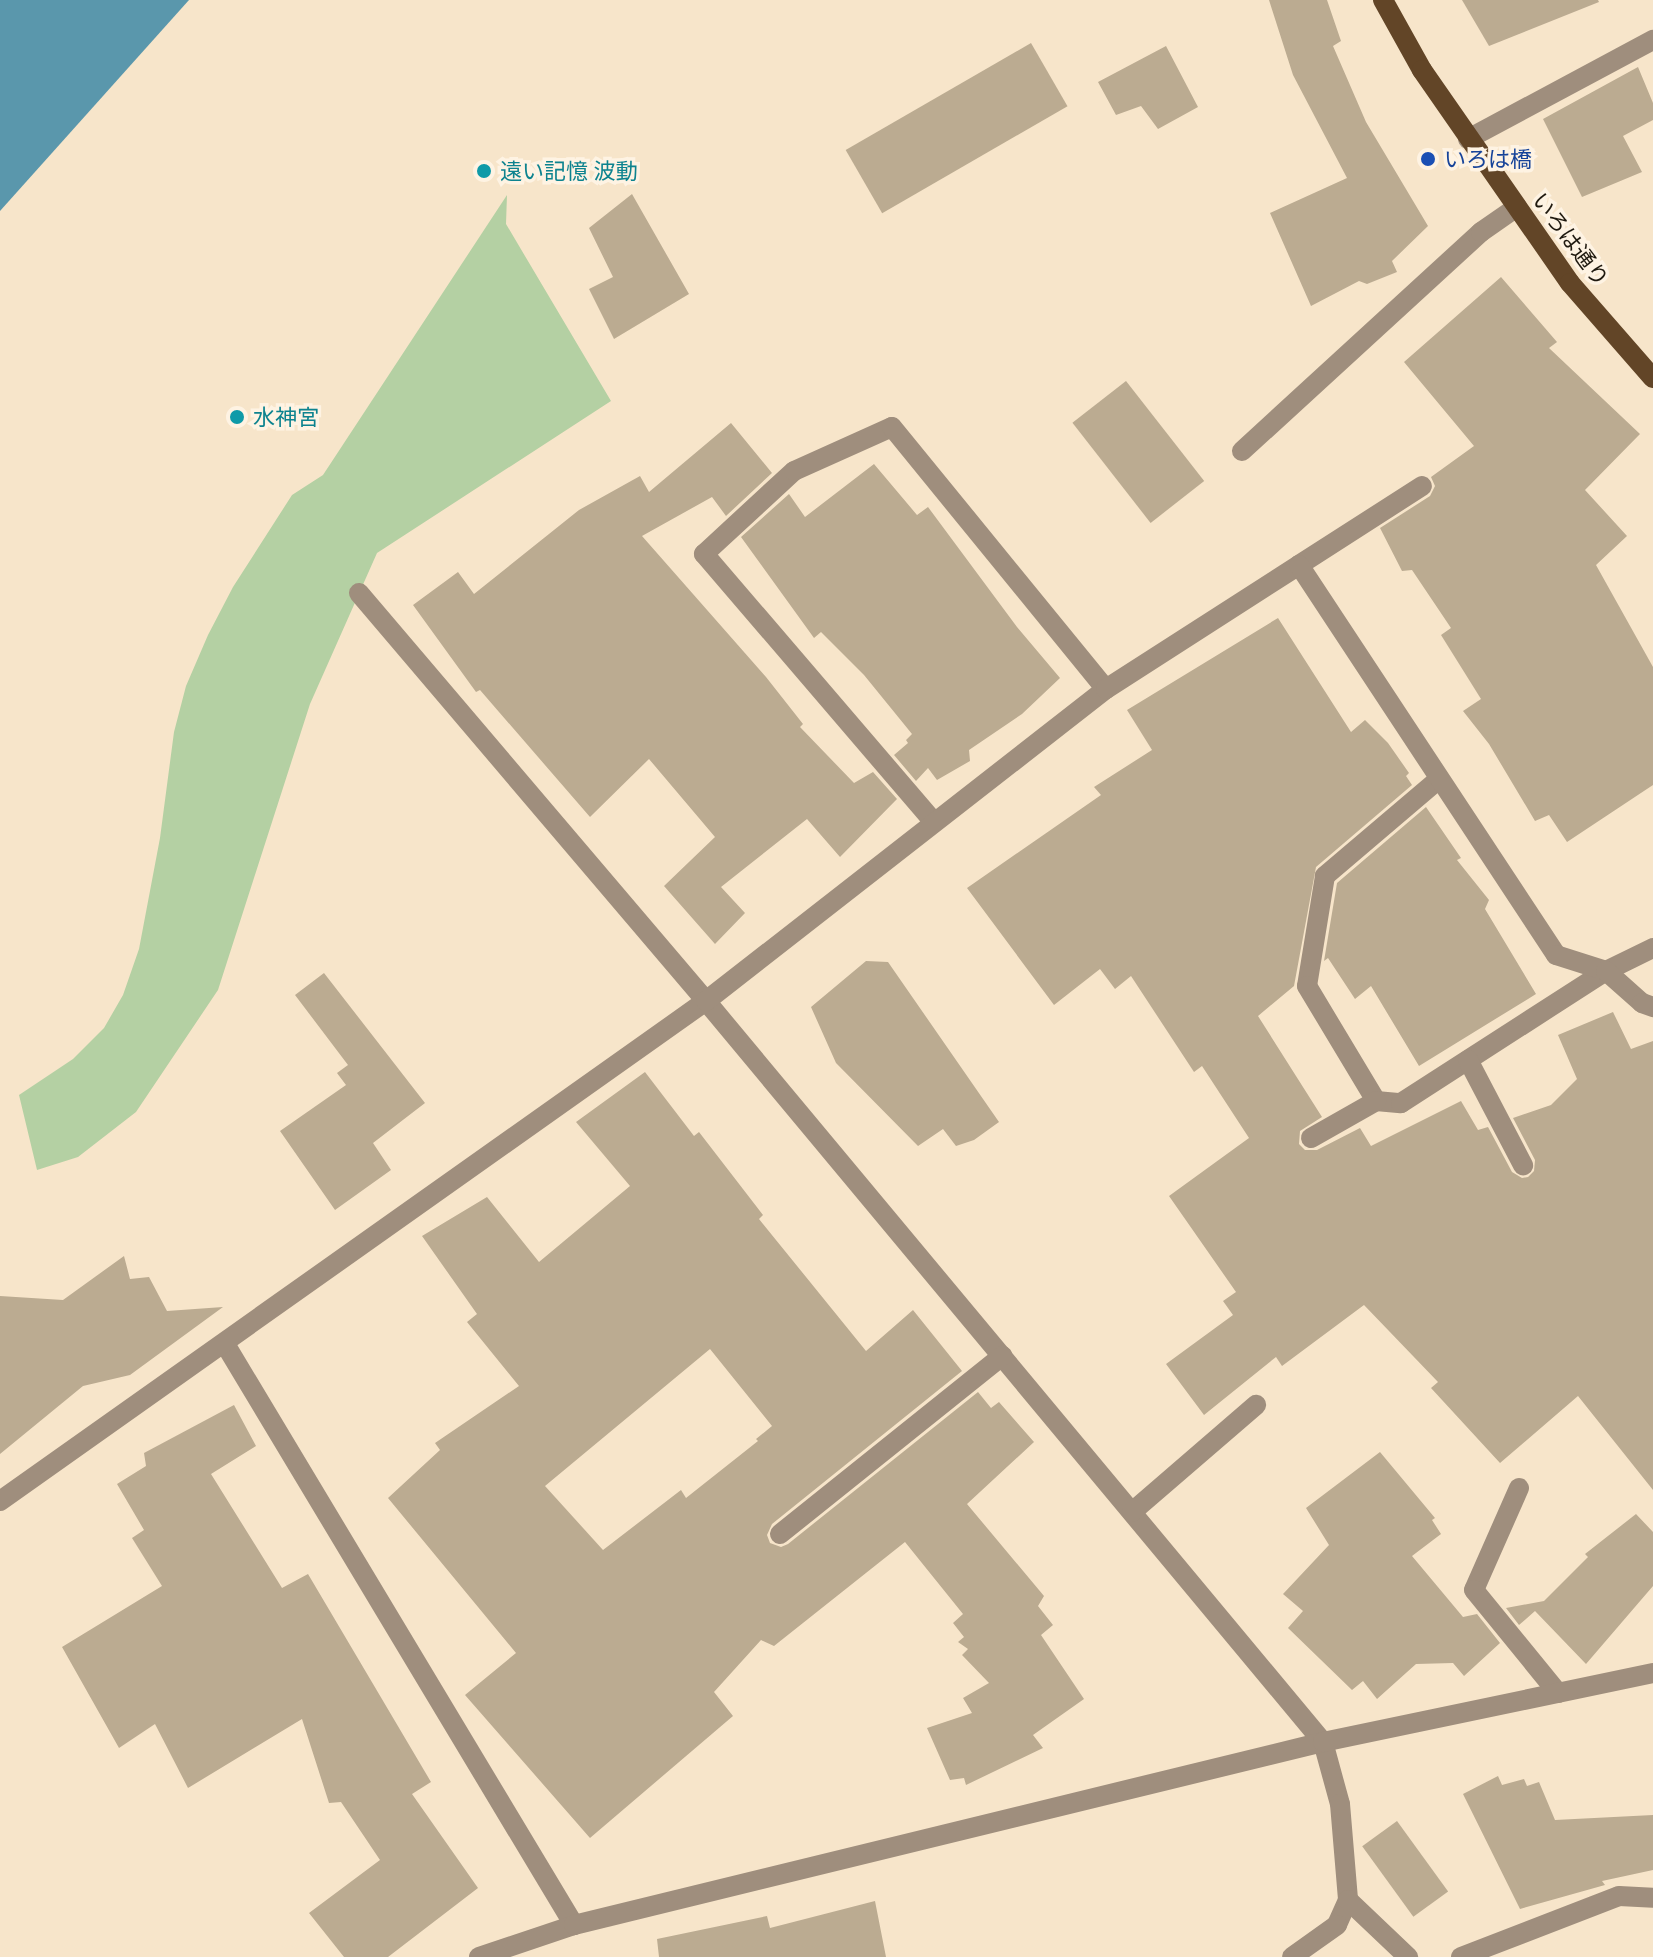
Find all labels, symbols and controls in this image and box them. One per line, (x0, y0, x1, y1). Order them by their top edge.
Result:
place label: いろは橋 (1444, 146, 1532, 172)
marker: いろは橋 (1419, 150, 1437, 168)
place label: 遠い記憶 波動 (500, 158, 638, 184)
marker: 遠い記憶 波動 (475, 162, 493, 180)
street label: いろは通り (1527, 187, 1615, 291)
place label: 水神宮 (253, 404, 319, 430)
marker: 水神宮 (228, 408, 246, 426)

